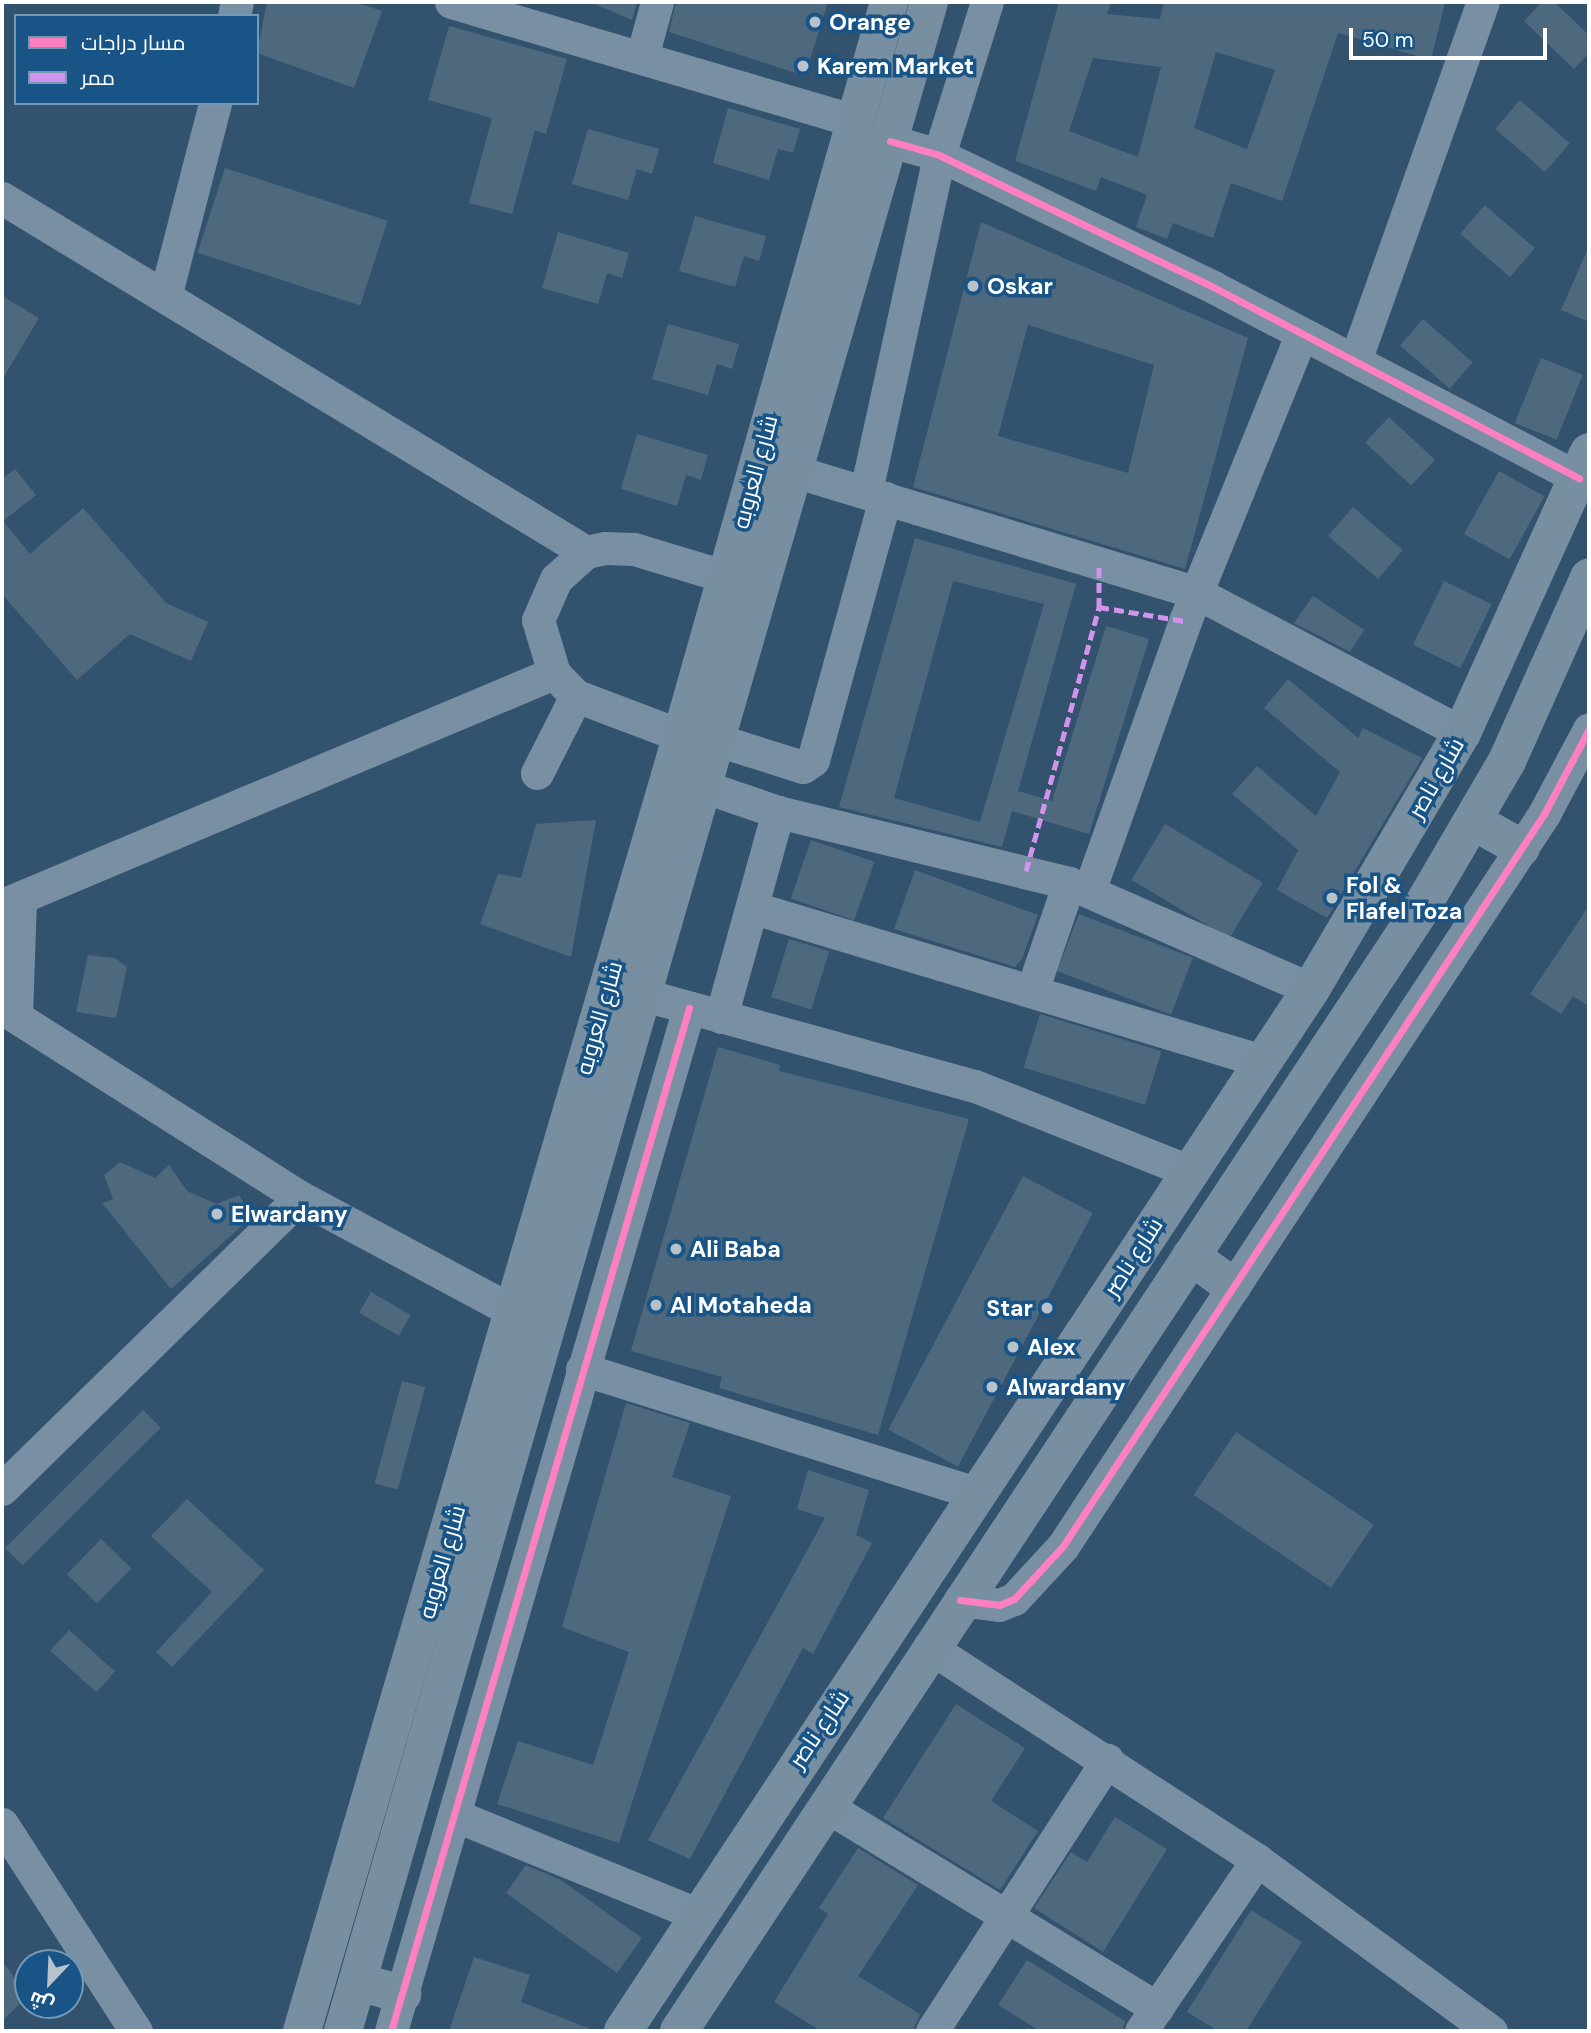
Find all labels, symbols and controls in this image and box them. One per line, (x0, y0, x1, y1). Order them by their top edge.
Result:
place label: Orange (829, 8, 911, 36)
legend (14, 14, 259, 105)
marker: Orange (807, 14, 823, 30)
scale bar (1353, 14, 1551, 58)
text: 50 m (1362, 26, 1413, 54)
text: مسار دراجات (81, 29, 186, 57)
place label: Karem Market (817, 52, 974, 80)
marker: Karem Market (795, 58, 811, 74)
text: ممر (81, 64, 115, 92)
place label: Oskar (987, 272, 1053, 300)
marker: Oskar (965, 278, 981, 294)
street label: شارع العروبه (727, 412, 783, 532)
street label: شارع ناصر (1402, 733, 1470, 823)
place label: Fol & Flafel Toza (1346, 871, 1462, 925)
marker: Fol & Flafel Toza (1324, 890, 1340, 906)
street label: شارع العروبه (570, 958, 628, 1078)
place label: Elwardany (231, 1200, 348, 1228)
marker: Elwardany (209, 1206, 225, 1222)
street label: شارع ناصر (1097, 1212, 1169, 1302)
place label: Ali Baba (690, 1235, 781, 1263)
marker: Ali Baba (668, 1241, 684, 1257)
place label: Al Motaheda (670, 1291, 812, 1319)
place label: Star (986, 1294, 1033, 1322)
marker: Al Motaheda (648, 1297, 664, 1313)
marker: Star (1039, 1300, 1055, 1316)
place label: Alex (1027, 1333, 1076, 1361)
marker: Alex (1005, 1339, 1021, 1355)
place label: Alwardany (1006, 1373, 1126, 1401)
marker: Alwardany (984, 1379, 1000, 1395)
street label: شارع العروبه (413, 1502, 471, 1622)
street label: شارع ناصر (783, 1685, 855, 1773)
north arrow (14, 1949, 84, 2019)
text: ش (25, 1986, 57, 2018)

